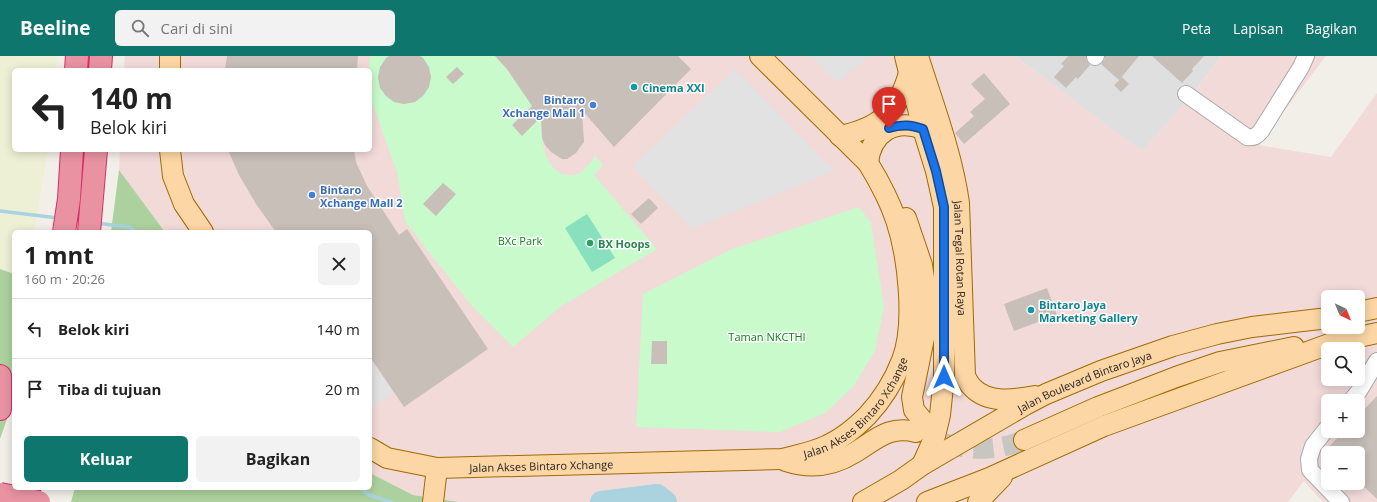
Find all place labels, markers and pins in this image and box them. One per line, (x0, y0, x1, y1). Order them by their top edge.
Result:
place label: Cinema XXI (642, 80, 705, 95)
marker: Cinema XXI (629, 82, 639, 92)
pin (872, 87, 906, 128)
place label: Bintaro Xchange Mall 1 (502, 92, 585, 120)
marker: Bintaro Xchange Mall 1 (588, 100, 598, 110)
place label: Bintaro Xchange Mall 2 (320, 182, 403, 210)
marker: Bintaro Xchange Mall 2 (307, 190, 317, 200)
place label: BX Hoops (598, 236, 651, 251)
marker: BX Hoops (585, 238, 595, 248)
place label: Bintaro Jaya Marketing Gallery (1039, 297, 1139, 325)
marker: Bintaro Jaya Marketing Gallery (1026, 305, 1036, 315)

